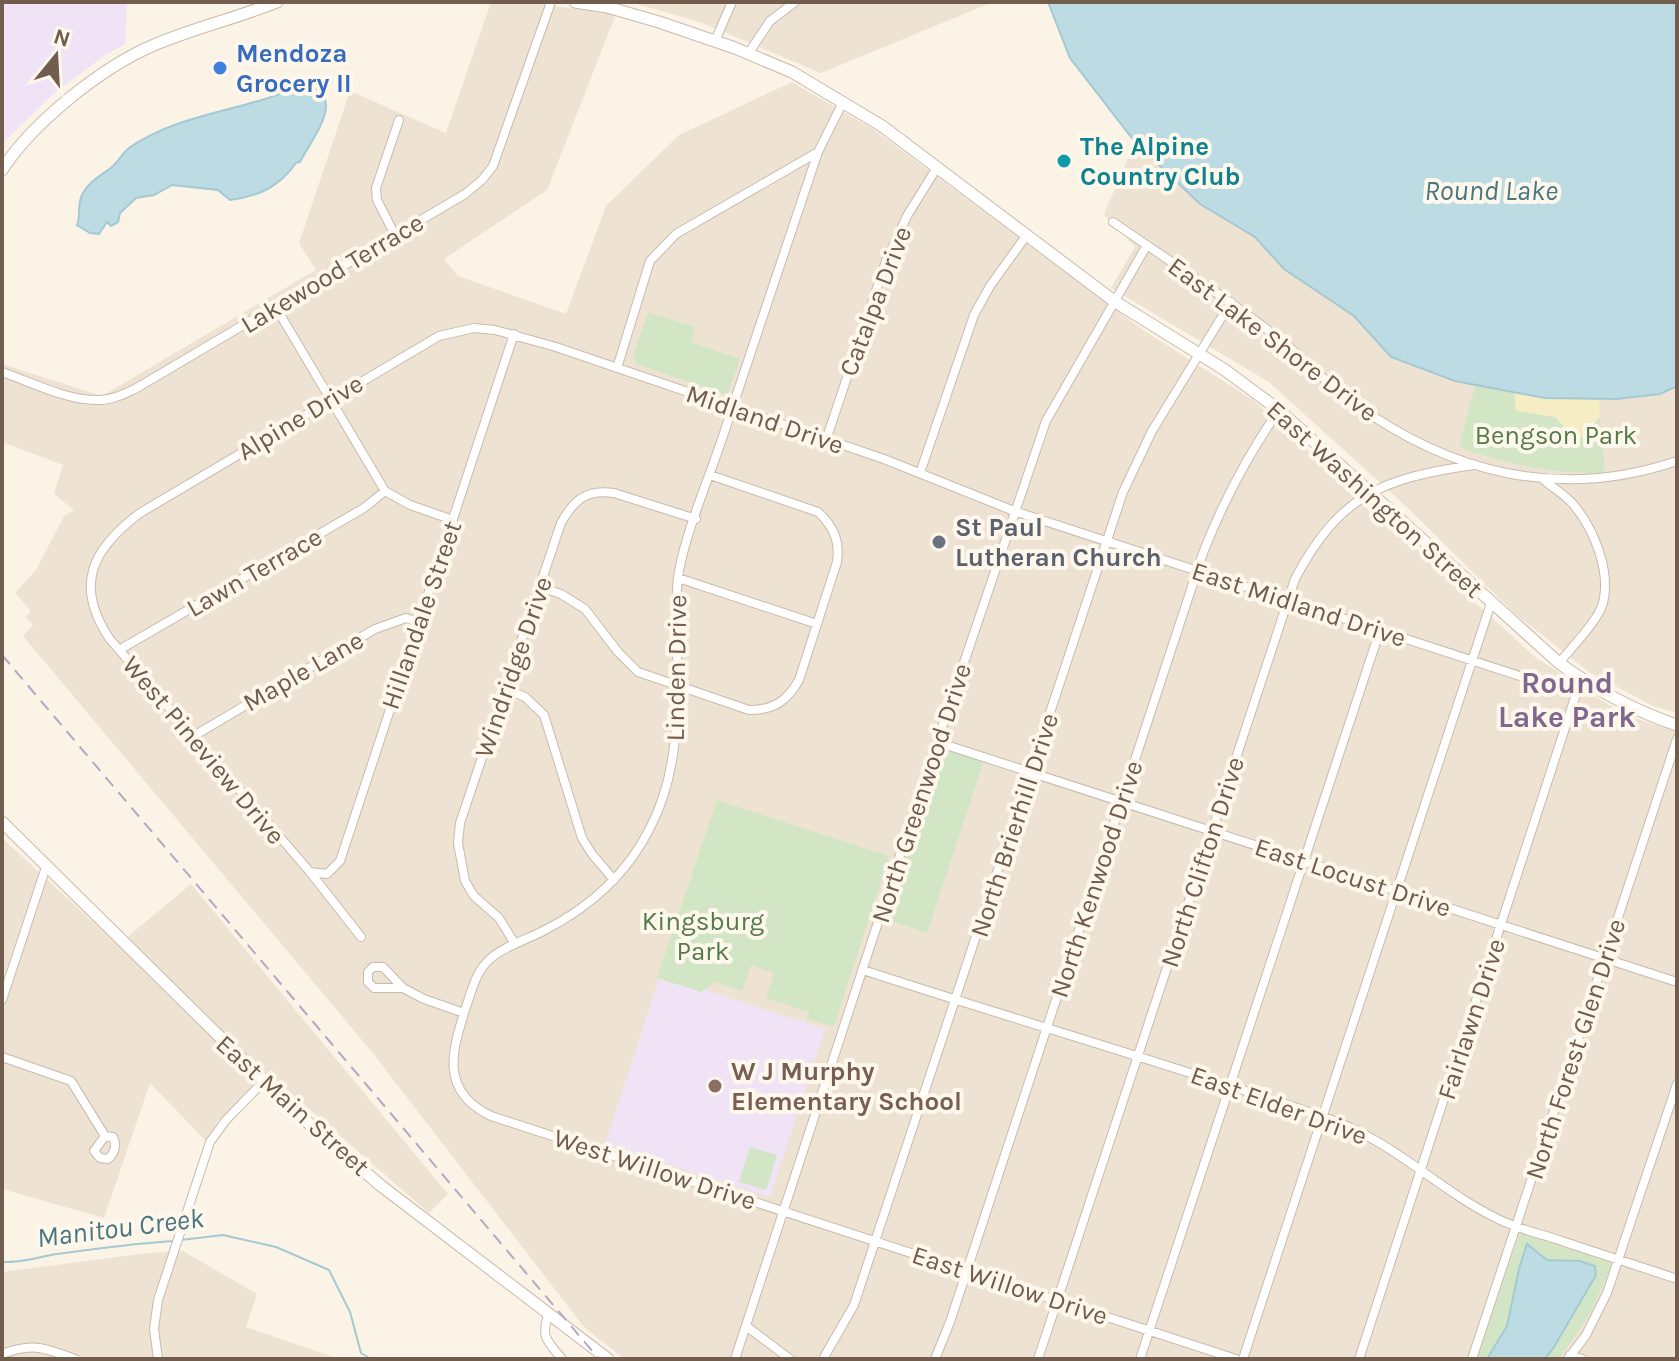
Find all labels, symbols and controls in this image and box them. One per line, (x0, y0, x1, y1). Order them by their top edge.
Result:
north arrow (16, 16, 96, 96)
text: N (50, 23, 73, 53)
place label: Mendoza Grocery II (236, 38, 352, 99)
marker: Mendoza Grocery II (211, 59, 229, 77)
place label: The Alpine Country Club (1080, 131, 1240, 192)
marker: The Alpine Country Club (1055, 152, 1073, 170)
water label: Round Lake (1424, 174, 1558, 207)
street label: Lakewood Terrace (235, 207, 429, 340)
street label: Catalpa Drive (833, 222, 918, 381)
street label: East Lake Shore Drive (1162, 250, 1384, 428)
street label: Alpine Drive (232, 368, 369, 467)
street label: Midland Drive (682, 378, 848, 461)
street label: East Washington Street (1260, 394, 1489, 605)
park label: Bengson Park (1475, 420, 1637, 451)
place label: St Paul Lutheran Church (955, 512, 1162, 573)
street label: Hillandale Street (375, 516, 468, 714)
street label: Lawn Terrace (181, 521, 328, 624)
marker: St Paul Lutheran Church (930, 533, 948, 551)
street label: East Midland Drive (1188, 555, 1410, 654)
street label: Windridge Drive (468, 572, 559, 762)
street label: Linden Drive (660, 594, 693, 742)
street label: Maple Lane (238, 625, 369, 718)
street label: West Pineview Drive (116, 650, 291, 851)
street label: North Greenwood Drive (865, 659, 978, 927)
district label: Round Lake Park (1498, 665, 1636, 735)
street label: North Brierhill Drive (964, 709, 1065, 941)
street label: North Clifton Drive (1154, 753, 1251, 971)
street label: North Kenwood Drive (1044, 757, 1149, 1002)
street label: East Locust Drive (1251, 831, 1455, 924)
park label: Kingsburg Park (642, 906, 765, 967)
street label: North Forest Glen Drive (1519, 915, 1632, 1184)
street label: Fairlawn Drive (1431, 935, 1512, 1104)
street label: East Main Street (210, 1028, 376, 1183)
place label: W J Murphy Elementary School (731, 1056, 962, 1117)
street label: East Elder Drive (1186, 1059, 1371, 1152)
marker: W J Murphy Elementary School (706, 1077, 724, 1095)
street label: West Willow Drive (550, 1122, 760, 1217)
water label: Manitou Creek (35, 1201, 206, 1254)
street label: East Willow Drive (908, 1239, 1112, 1332)

